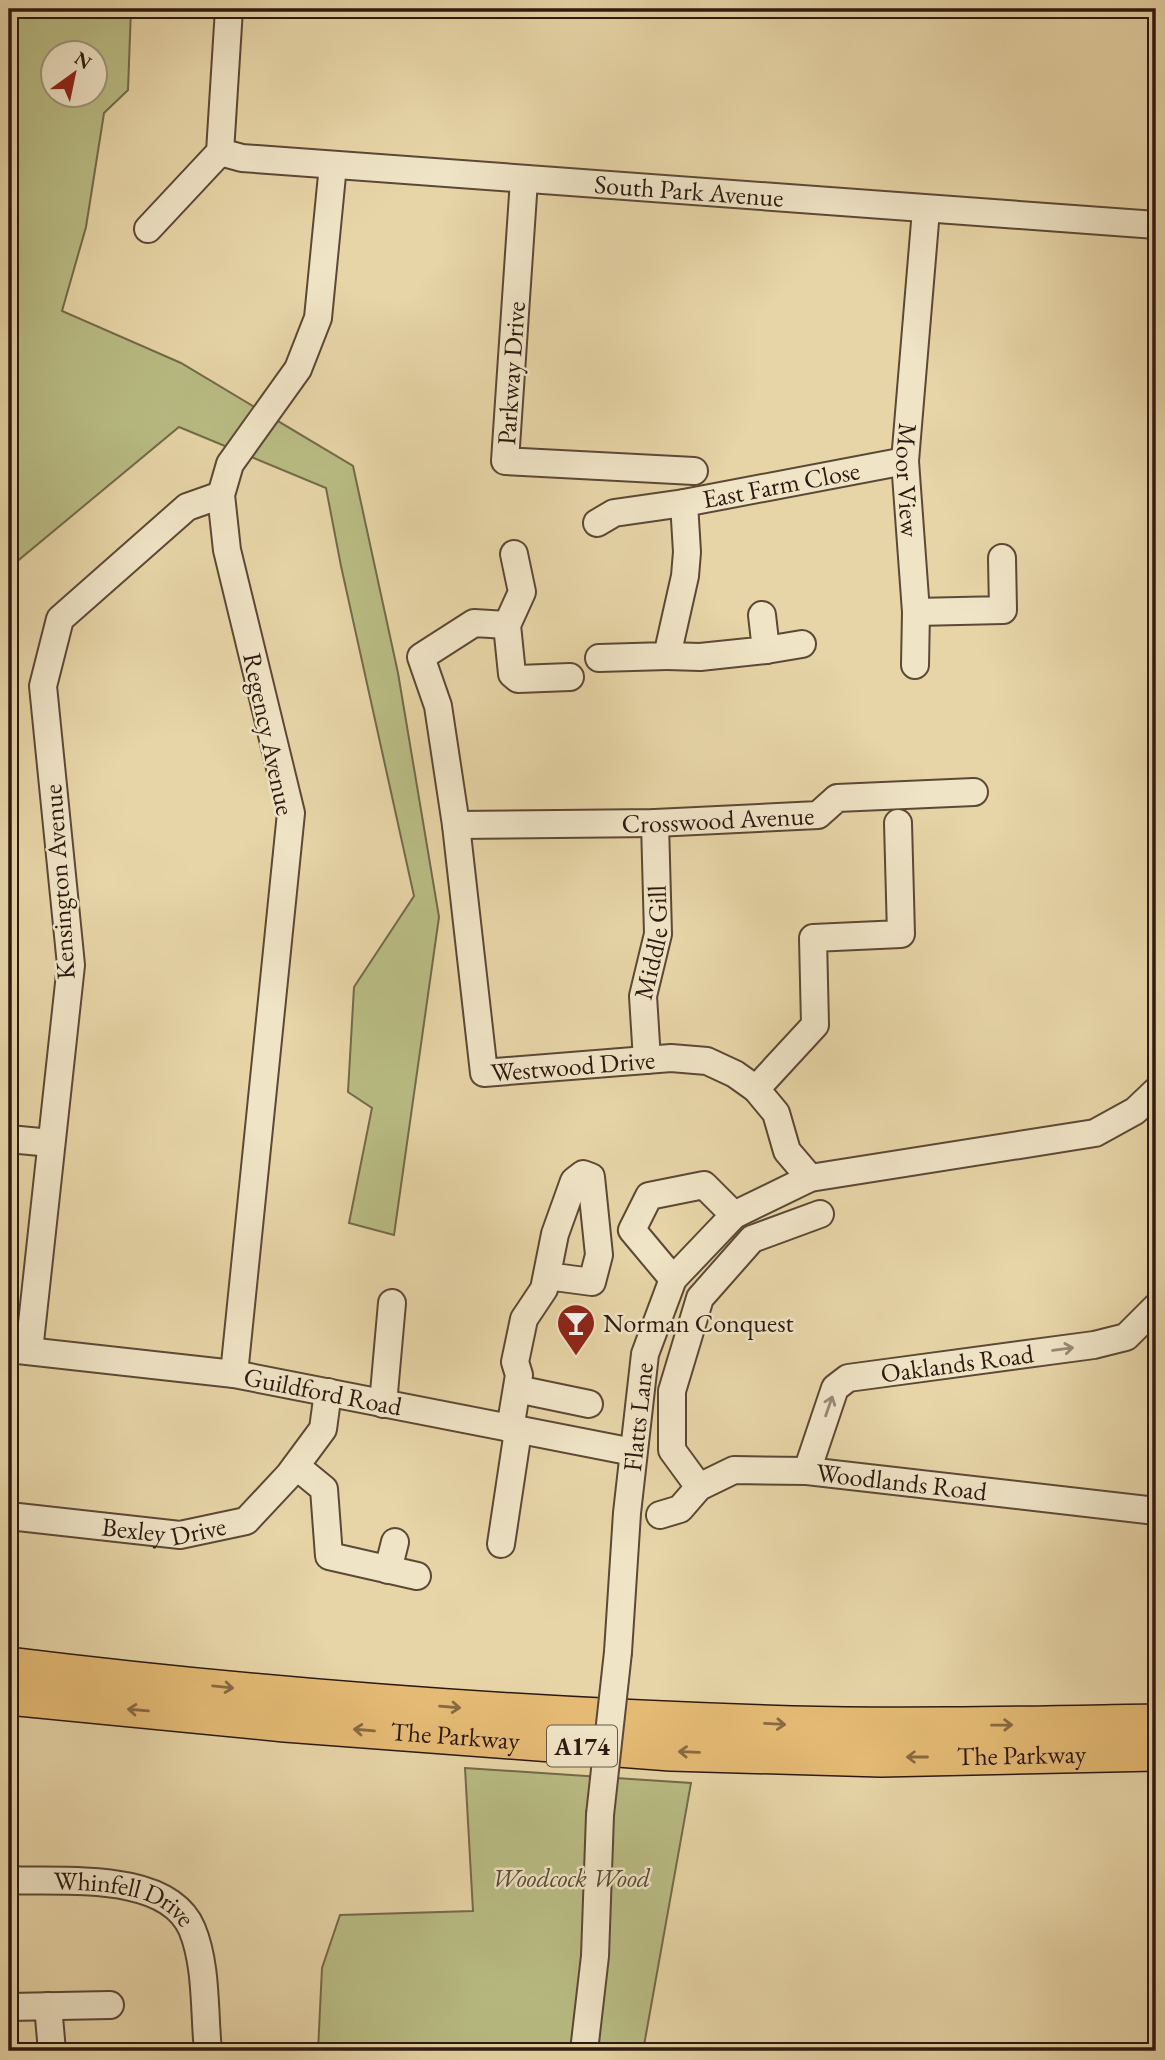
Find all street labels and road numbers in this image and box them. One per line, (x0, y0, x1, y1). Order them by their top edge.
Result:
street label: South Park Avenue (593, 167, 785, 215)
street label: Parkway Drive (489, 300, 533, 446)
street label: Moor View (888, 422, 927, 538)
street label: East Farm Close (700, 453, 863, 516)
street label: Regency Avenue (235, 650, 303, 818)
street label: Kensington Avenue (35, 783, 83, 981)
street label: Crosswood Avenue (621, 798, 815, 840)
street label: Middle Gill (626, 885, 675, 1003)
street label: Westwood Drive (489, 1042, 656, 1089)
street label: Oaklands Road (878, 1336, 1036, 1390)
street label: Guildford Road (241, 1359, 406, 1424)
street label: Flatts Lane (615, 1361, 661, 1473)
street label: Woodlands Road (814, 1455, 990, 1509)
street label: Bexley Drive (100, 1509, 229, 1554)
street label: The Parkway (389, 1714, 522, 1758)
road number: A174 (547, 1726, 617, 1766)
street label: The Parkway (956, 1737, 1087, 1773)
street label: Whinfell Drive (53, 1864, 204, 1933)

